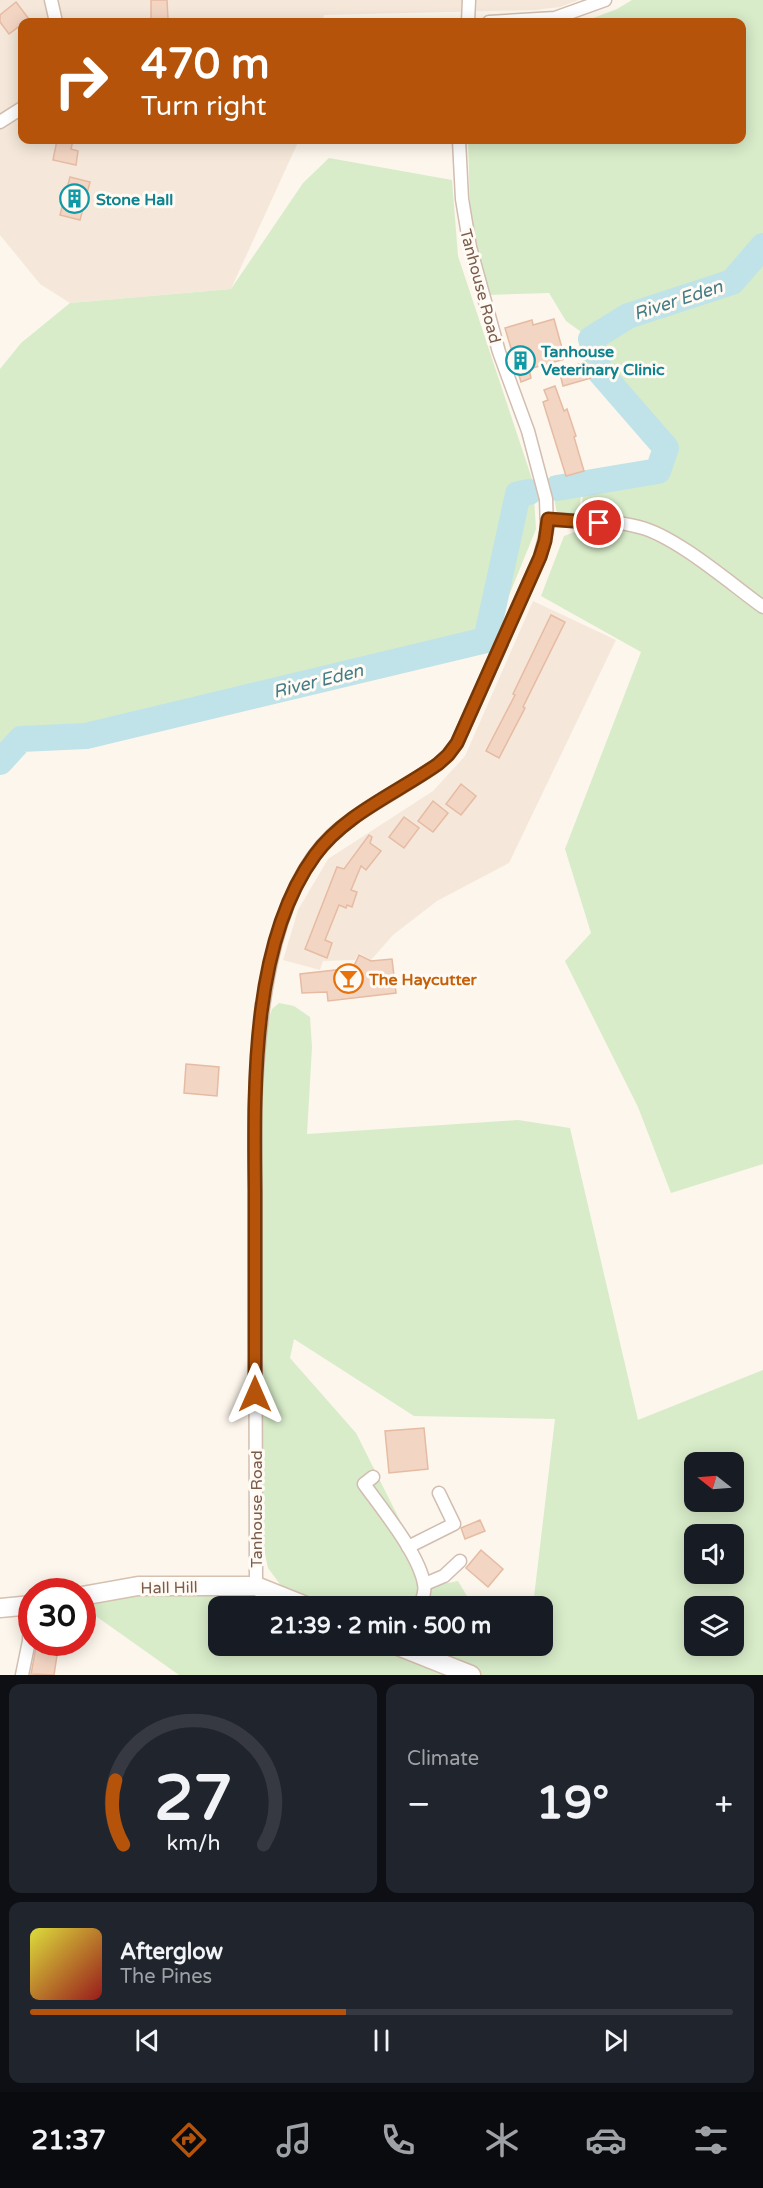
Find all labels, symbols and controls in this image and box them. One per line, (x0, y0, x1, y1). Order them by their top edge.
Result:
text: 470 m (141, 39, 270, 90)
icon: right (42, 42, 120, 120)
text: Turn right (141, 90, 267, 123)
building icon: Stone Hall (59, 183, 91, 215)
place label: Stone Hall (96, 190, 173, 210)
street label: Tanhouse Road (455, 227, 505, 346)
water label: River Eden (631, 275, 726, 325)
place label: Tanhouse Veterinary Clinic (540, 342, 665, 380)
building icon: Tanhouse Veterinary Clinic (504, 344, 536, 376)
pin (573, 497, 624, 548)
icon: arrive (582, 506, 615, 539)
water label: River Eden (271, 659, 366, 703)
bar icon: The Haycutter (332, 963, 364, 995)
place label: The Haycutter (368, 970, 477, 990)
position arrow (223, 1362, 287, 1426)
street label: Tanhouse Road (247, 1450, 267, 1568)
north arrow (684, 1452, 744, 1512)
map controls (684, 1452, 744, 1656)
button: sound (684, 1524, 744, 1584)
speed limit sign: 30 (18, 1578, 96, 1656)
street label: Hall Hill (140, 1578, 198, 1598)
button: layers (684, 1596, 744, 1656)
text: 21:39 · 2 min · 500 m (270, 1613, 491, 1639)
text: Climate (407, 1747, 479, 1771)
text: 27 (154, 1762, 232, 1837)
text: 19° (536, 1777, 609, 1831)
text: − (407, 1785, 431, 1824)
text: + (714, 1785, 733, 1824)
text: km/h (166, 1831, 220, 1857)
text: Afterglow (120, 1939, 223, 1965)
text: The Pines (120, 1965, 212, 1989)
icon: previous (131, 2024, 164, 2057)
icon: pause (365, 2024, 398, 2057)
icon: next (599, 2024, 632, 2057)
icon: directions (168, 2119, 210, 2161)
icon: music (273, 2119, 315, 2161)
icon: phone (377, 2119, 419, 2161)
icon: climate (481, 2119, 523, 2161)
icon: car (585, 2119, 627, 2161)
icon: filters (690, 2119, 732, 2161)
text: 21:37 (31, 2124, 106, 2157)

